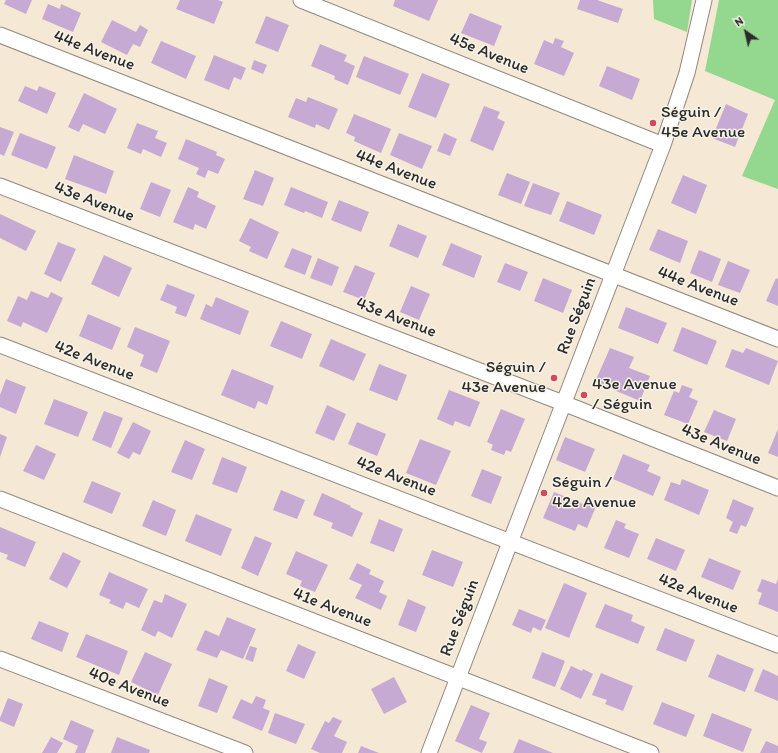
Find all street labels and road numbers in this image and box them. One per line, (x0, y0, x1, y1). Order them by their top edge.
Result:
street label: 44e Avenue (50, 26, 138, 76)
street label: 45e Avenue (446, 29, 532, 79)
street label: 44e Avenue (352, 145, 440, 195)
street label: 43e Avenue (51, 177, 137, 227)
street label: 44e Avenue (654, 262, 742, 312)
street label: Rue Séguin (553, 275, 601, 357)
street label: 43e Avenue (353, 293, 439, 343)
street label: 42e Avenue (51, 336, 137, 386)
street label: 43e Avenue (678, 420, 764, 470)
street label: 42e Avenue (353, 452, 439, 502)
street label: 42e Avenue (655, 569, 741, 619)
street label: Rue Séguin (436, 577, 484, 659)
street label: 41e Avenue (290, 584, 374, 632)
street label: 40e Avenue (85, 663, 173, 713)

